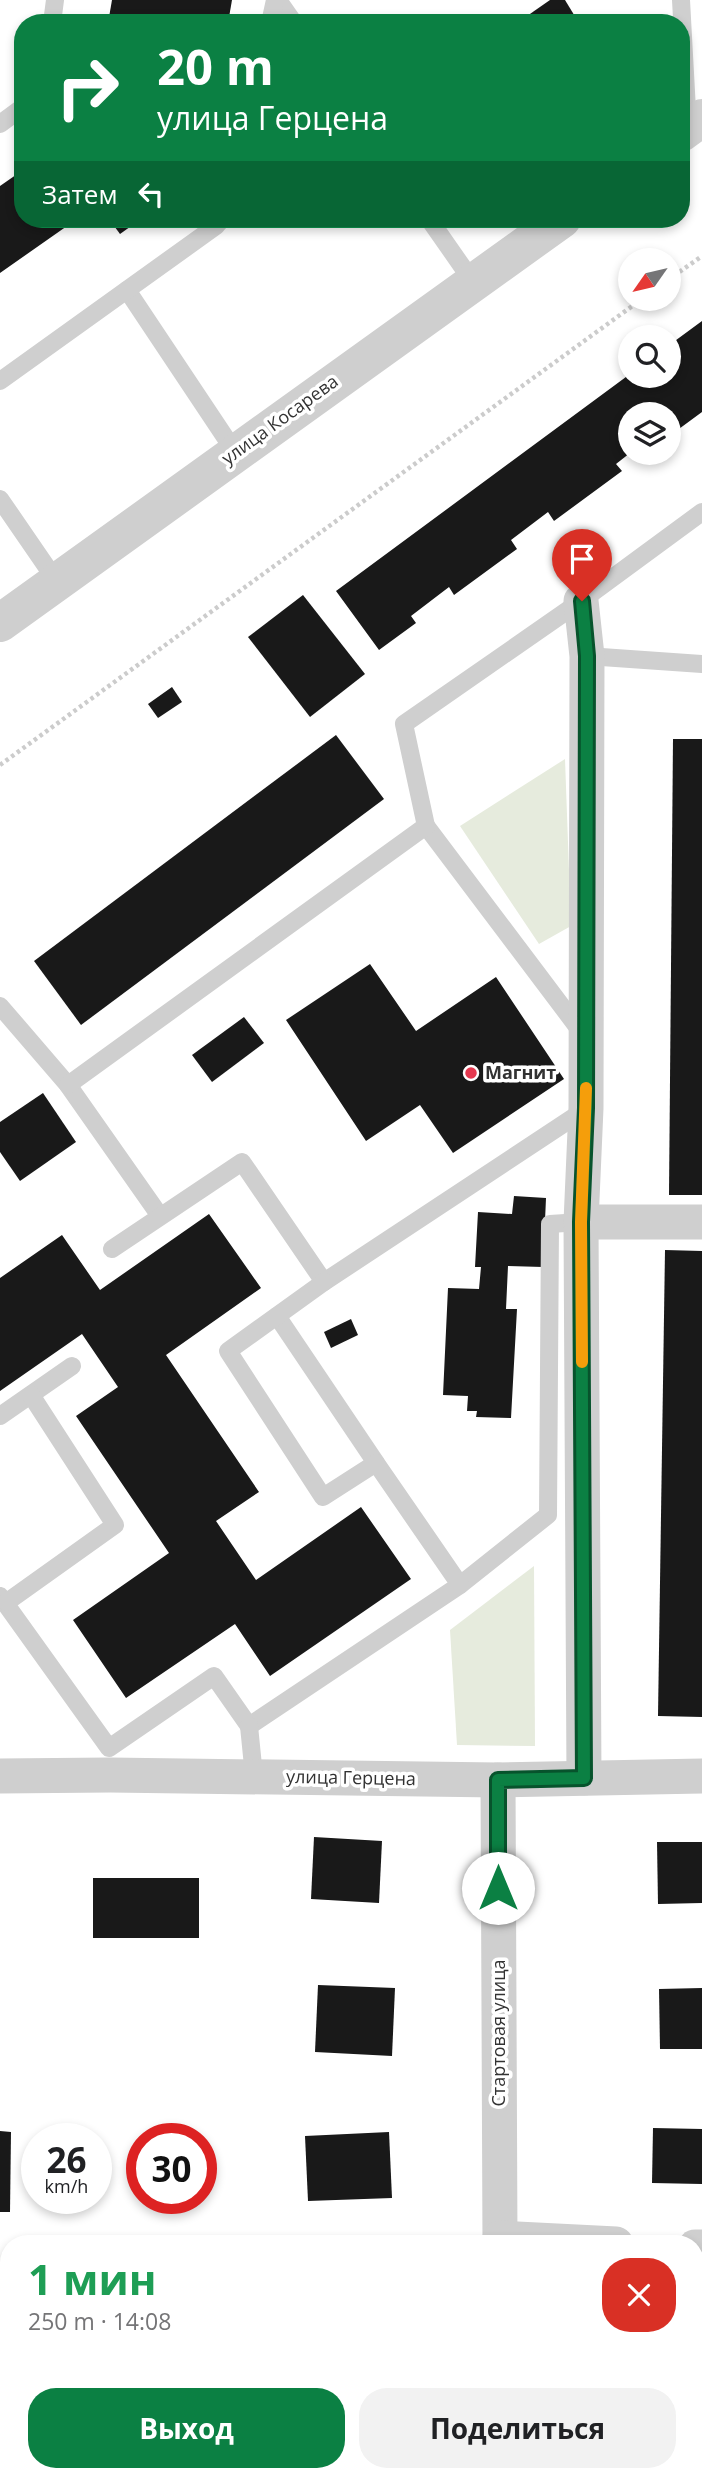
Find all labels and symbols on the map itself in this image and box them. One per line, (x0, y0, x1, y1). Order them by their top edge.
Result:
north arrow (618, 248, 681, 312)
street label: улица Косарева (216, 369, 343, 470)
pin (552, 529, 612, 601)
place label: Магнит (485, 1060, 556, 1084)
marker: Магнит (463, 1065, 479, 1081)
street label: улица Герцена (286, 1764, 416, 1790)
position arrow (461, 1851, 535, 1925)
street label: Стартовая улица (486, 1959, 510, 2107)
speed limit sign: 30 (126, 2123, 217, 2214)

